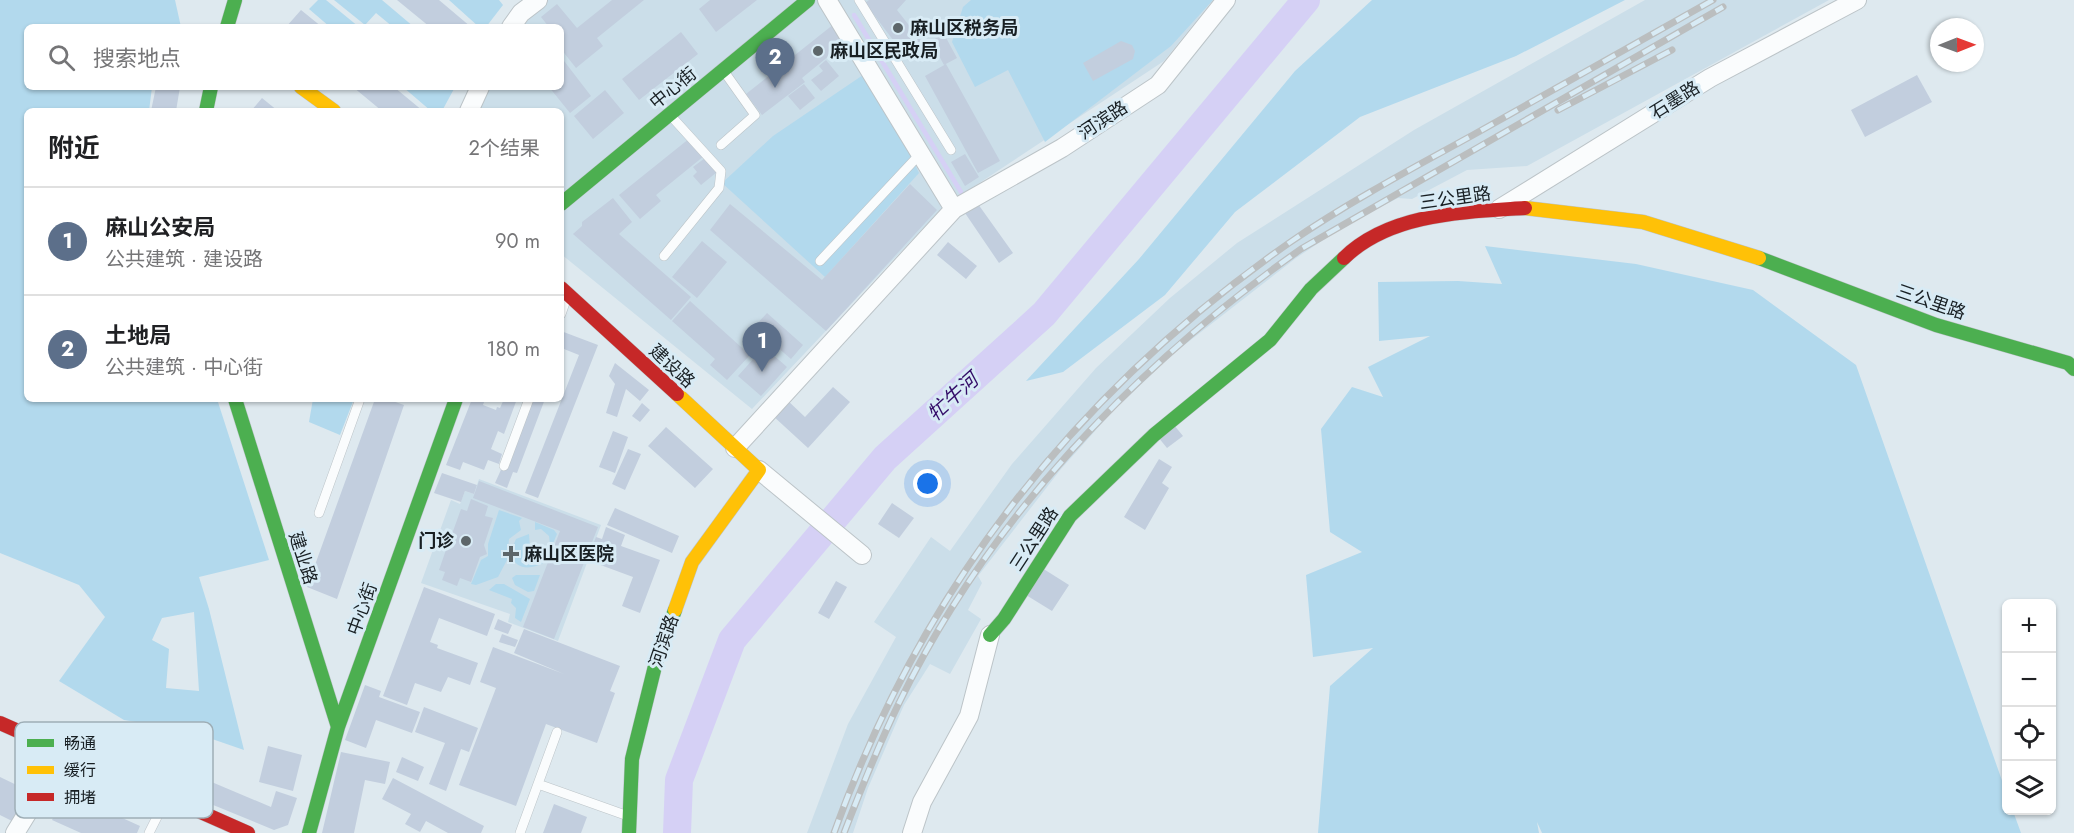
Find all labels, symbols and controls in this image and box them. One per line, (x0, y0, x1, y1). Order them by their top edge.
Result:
place label: 麻山区税务局 (910, 15, 1018, 41)
north arrow (1930, 18, 1984, 72)
marker: 麻山区税务局 (891, 21, 905, 35)
search box (24, 24, 564, 90)
pin: 2 (756, 38, 794, 88)
place label: 麻山区民政局 (830, 38, 938, 64)
icon: search (45, 41, 78, 74)
text: 搜索地点 (93, 42, 181, 74)
marker: 麻山区民政局 (811, 44, 825, 58)
street label: 中心街 (644, 61, 702, 115)
street label: 石墨路 (1645, 75, 1705, 125)
street label: 河滨路 (1073, 94, 1133, 146)
text: 附近 (48, 129, 100, 167)
text: 2个结果 (469, 134, 540, 163)
street label: 三公里路 (1418, 180, 1492, 216)
text: 麻山公安局 (105, 211, 215, 243)
text: 1 (62, 227, 73, 256)
text: 90 m (495, 227, 540, 256)
text: 公共建筑 · 建设路 (105, 245, 263, 274)
street label: 三公里路 (1893, 278, 1969, 326)
text: 土地局 (105, 319, 171, 351)
pin: 1 (742, 322, 782, 372)
text: 2 (61, 335, 74, 364)
text: 180 m (486, 335, 540, 364)
street label: 建设路 (643, 338, 701, 394)
text: 公共建筑 · 中心街 (105, 353, 263, 382)
water label: 牤牛河 (921, 363, 988, 428)
your location (913, 469, 942, 498)
street label: 三公里路 (1003, 502, 1065, 576)
street label: 建业路 (282, 528, 324, 588)
place label: 门诊 (418, 528, 454, 554)
marker: 门诊 (459, 534, 473, 548)
place label: 麻山区医院 (524, 541, 614, 567)
marker: 麻山区医院 (502, 545, 520, 563)
street label: 中心街 (341, 579, 383, 639)
map controls (2002, 599, 2056, 815)
button: + (2002, 599, 2056, 653)
street label: 河滨路 (643, 611, 685, 671)
button: − (2002, 653, 2056, 707)
button: locate (2002, 707, 2056, 761)
legend (15, 722, 213, 818)
text: 畅通 (64, 732, 96, 755)
text: 缓行 (64, 759, 96, 782)
button: layers (2002, 761, 2056, 815)
text: 拥堵 (64, 786, 96, 809)

